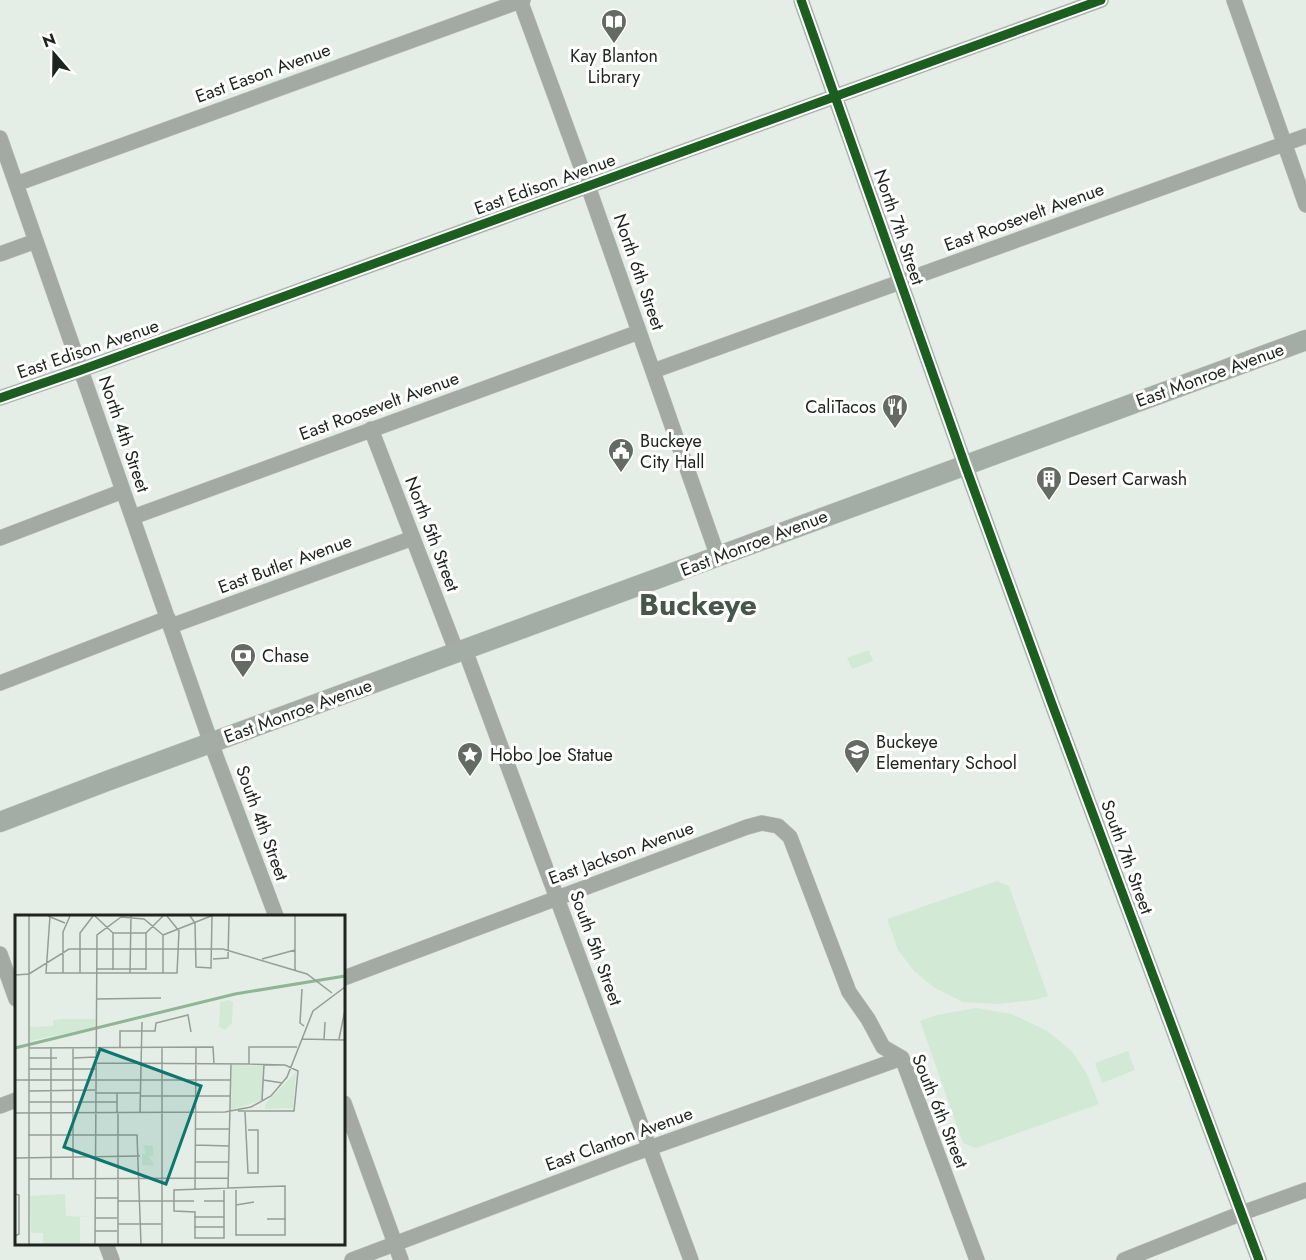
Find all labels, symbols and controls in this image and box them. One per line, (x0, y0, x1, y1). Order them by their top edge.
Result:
library icon: Kay Blanton Library (599, 7, 629, 45)
north arrow (24, 24, 84, 84)
text: N (39, 27, 59, 53)
street label: East Eason Avenue (192, 36, 334, 110)
place label: Kay Blanton Library (570, 43, 658, 90)
street label: East Edison Avenue (471, 146, 619, 222)
street label: North 7th Street (867, 166, 931, 289)
street label: East Roosevelt Avenue (940, 176, 1108, 258)
street label: North 6th Street (607, 210, 671, 334)
street label: East Edison Avenue (14, 313, 162, 385)
street label: East Monroe Avenue (1132, 336, 1288, 414)
street label: East Roosevelt Avenue (295, 365, 463, 447)
street label: North 4th Street (92, 372, 156, 496)
restaurant icon: CaliTacos (880, 392, 910, 430)
place label: CaliTacos (805, 394, 876, 420)
place label: Buckeye City Hall (640, 428, 704, 475)
public building icon: Buckeye City Hall (606, 436, 636, 474)
building icon: Desert Carwash (1034, 464, 1064, 502)
place label: Desert Carwash (1068, 466, 1187, 492)
street label: North 5th Street (398, 473, 466, 596)
street label: East Monroe Avenue (677, 503, 831, 583)
street label: East Butler Avenue (215, 528, 355, 600)
district label: Buckeye (639, 583, 757, 626)
bank icon: Chase (228, 641, 258, 679)
place label: Chase (262, 643, 309, 669)
street label: East Monroe Avenue (220, 672, 376, 750)
place label: Buckeye Elementary School (876, 729, 1017, 776)
school or university icon: Buckeye Elementary School (842, 737, 872, 775)
place icon: Hobo Joe Statue (455, 740, 485, 778)
place label: Hobo Joe Statue (490, 742, 613, 768)
street label: South 4th Street (229, 762, 295, 885)
street label: South 7th Street (1094, 796, 1160, 918)
street label: East Jackson Avenue (545, 815, 697, 891)
street label: South 5th Street (563, 887, 629, 1010)
inset map (15, 915, 345, 1245)
street label: South 6th Street (905, 1050, 975, 1172)
street label: East Clanton Avenue (542, 1100, 696, 1178)

